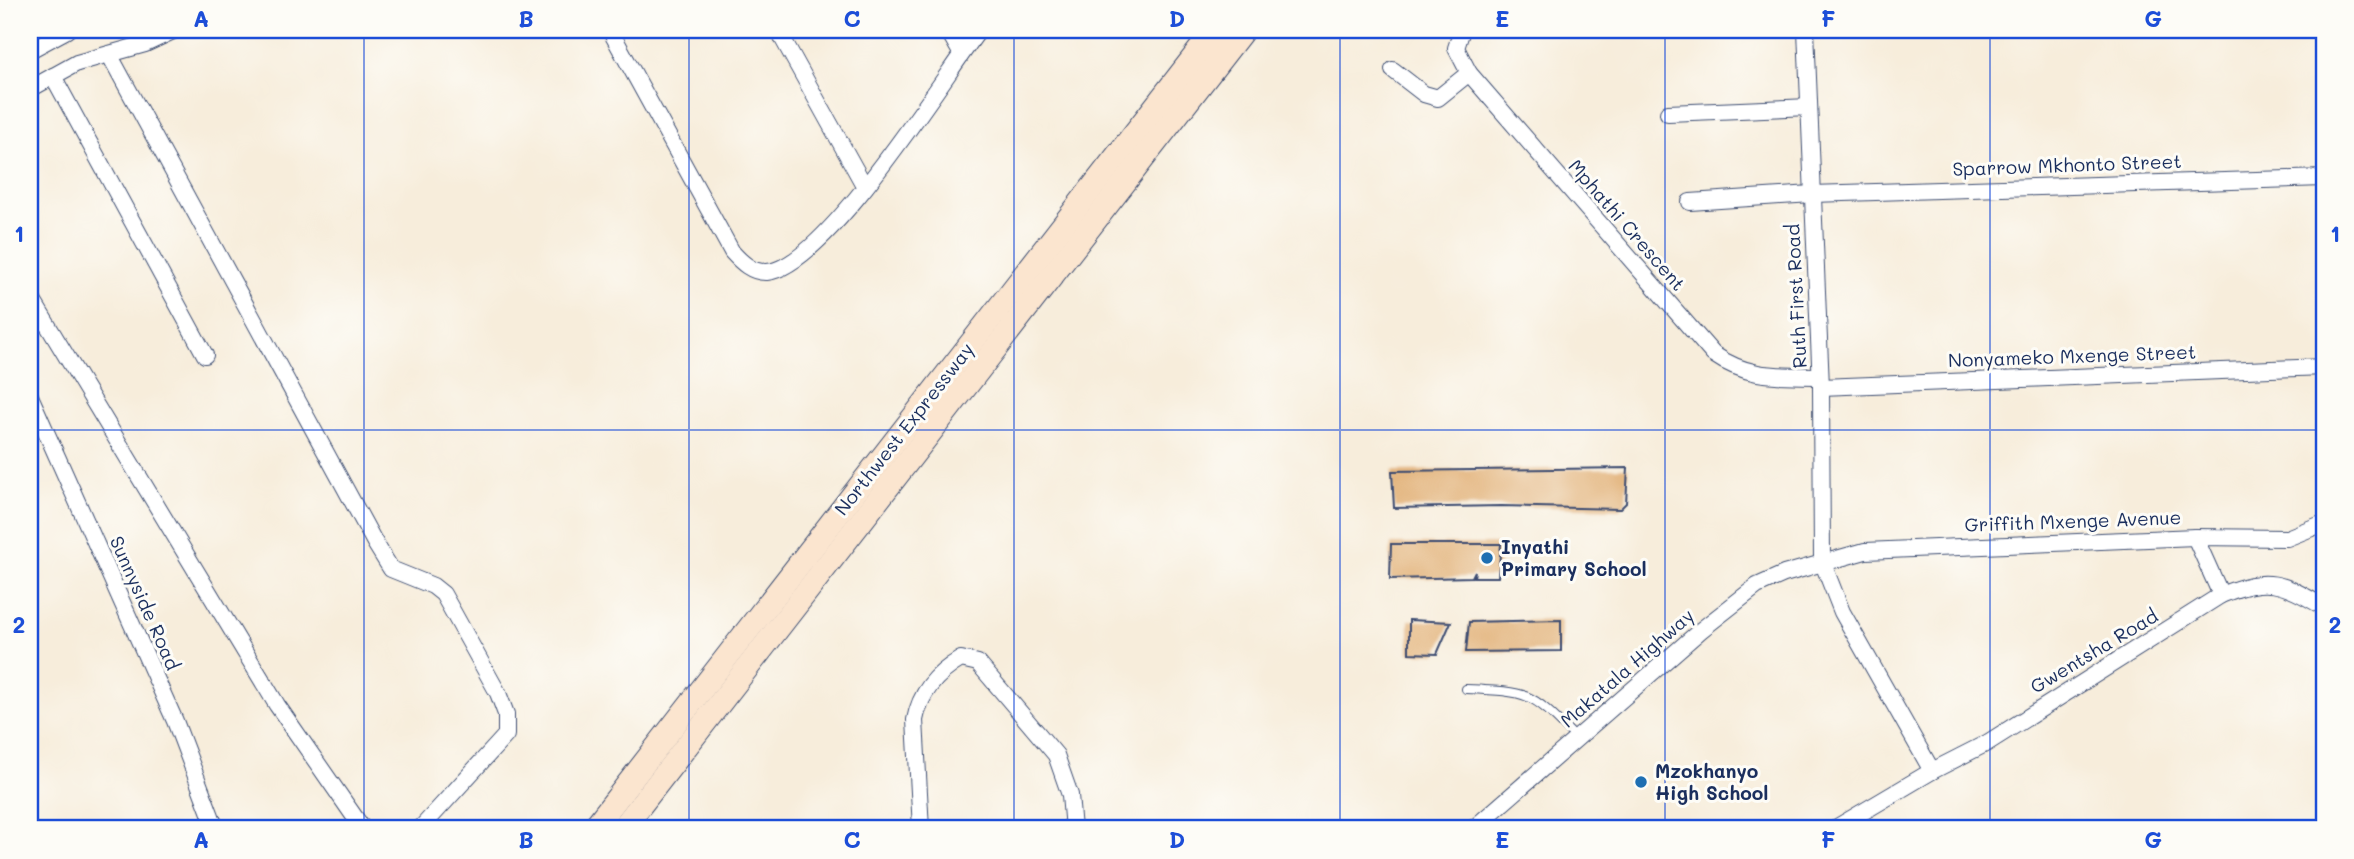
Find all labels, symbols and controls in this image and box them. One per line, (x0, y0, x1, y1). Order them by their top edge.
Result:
text: A (193, 3, 209, 33)
text: B (518, 3, 534, 33)
text: C (843, 3, 861, 33)
text: D (1169, 3, 1185, 33)
text: E (1495, 3, 1509, 33)
text: F (1821, 3, 1835, 33)
text: G (2144, 3, 2162, 33)
street label: Sparrow Mkhonto Street (1952, 148, 2182, 181)
street label: Mphathi Crescent (1563, 154, 1691, 296)
text: 1 (14, 218, 24, 248)
text: 1 (2330, 218, 2340, 248)
street label: Ruth First Road (1779, 223, 1812, 369)
street label: Northwest Expressway (828, 337, 979, 520)
street label: Nonyameko Mxenge Street (1947, 339, 2197, 372)
street label: Griffith Mxenge Avenue (1964, 504, 2182, 537)
street label: Sunnyside Road (105, 532, 186, 674)
place label: Inyathi Primary School (1501, 534, 1647, 581)
marker: Inyathi Primary School (1479, 550, 1495, 566)
street label: Makatala Highway (1555, 603, 1699, 733)
street label: Gwentsha Road (2025, 603, 2162, 699)
text: 2 (13, 609, 25, 639)
text: 2 (2329, 609, 2341, 639)
place label: Mzokhanyo High School (1655, 758, 1768, 805)
marker: Mzokhanyo High School (1633, 774, 1649, 790)
text: A (193, 824, 209, 854)
text: B (518, 824, 534, 854)
text: C (843, 824, 861, 854)
text: D (1169, 824, 1185, 854)
text: E (1495, 824, 1509, 854)
text: F (1821, 824, 1835, 854)
text: G (2144, 824, 2162, 854)

